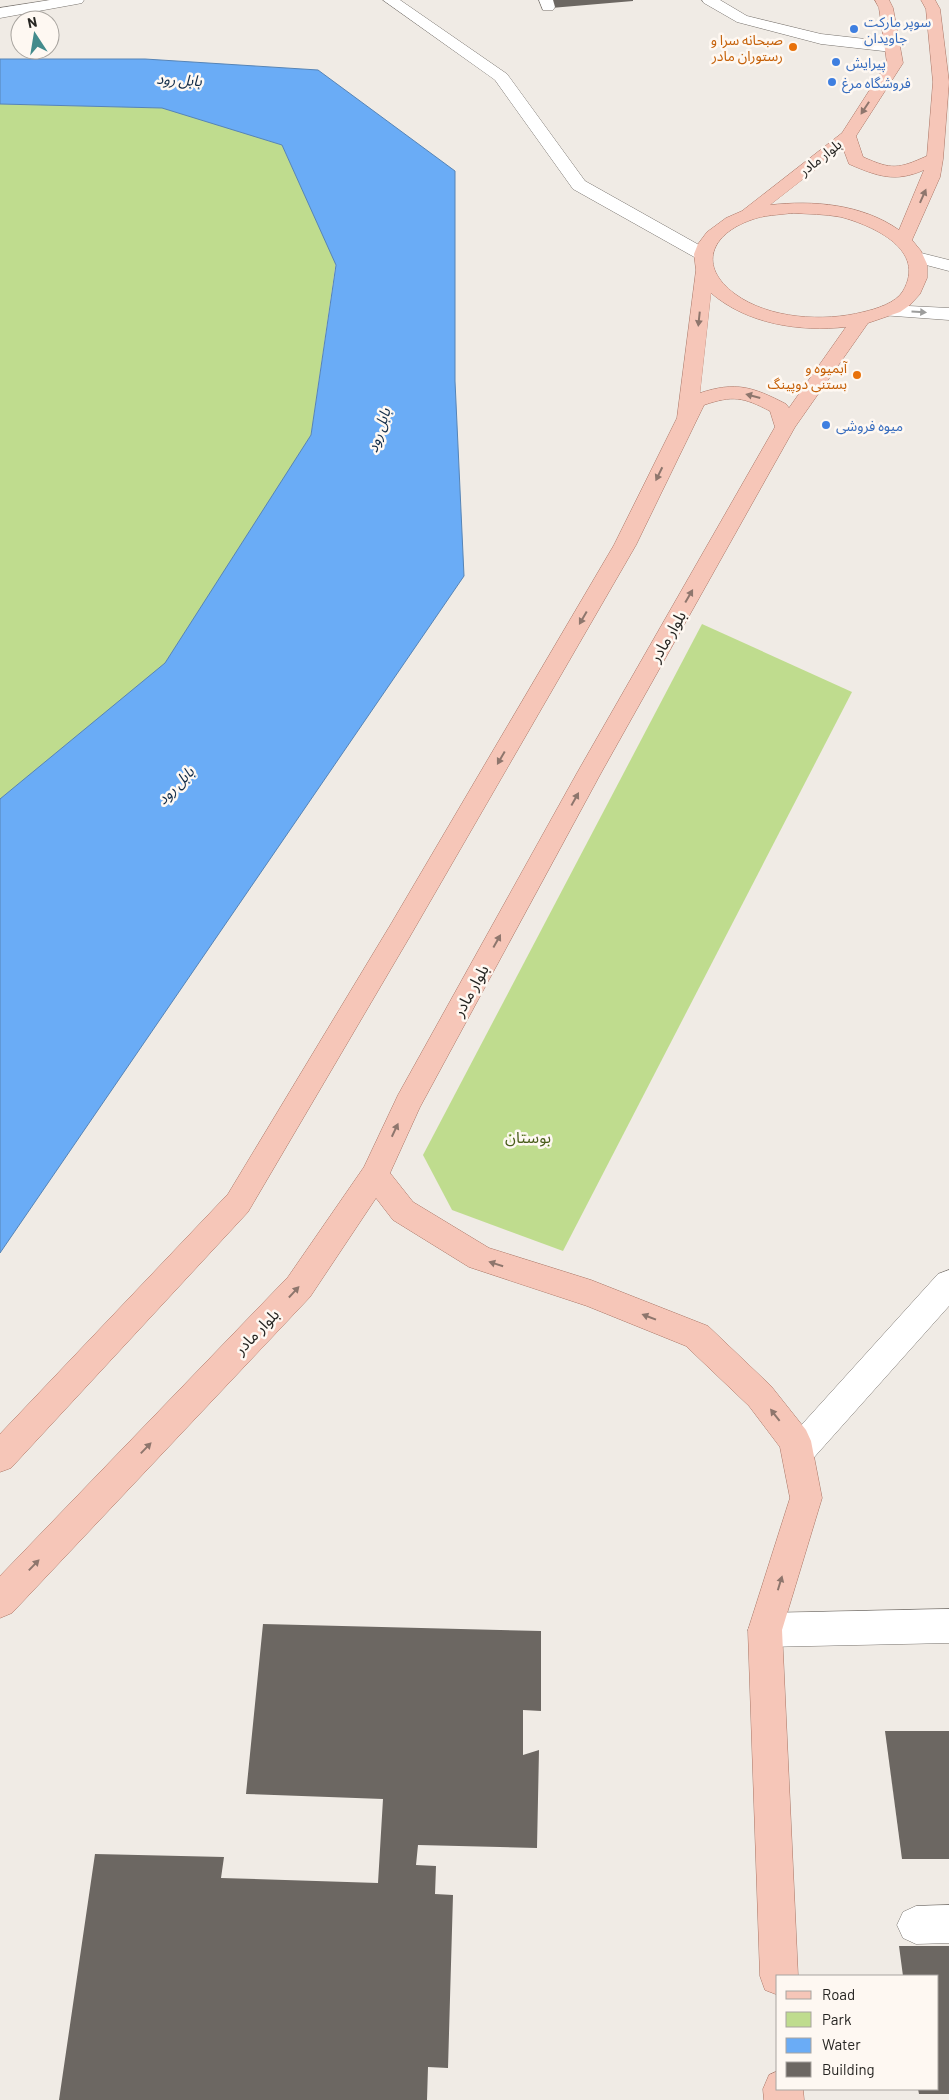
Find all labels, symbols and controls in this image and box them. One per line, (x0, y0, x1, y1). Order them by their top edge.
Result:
north arrow (10, 10, 60, 60)
text: N (26, 13, 39, 31)
place label: سوپر مارکت جاویدان (864, 13, 931, 47)
marker: سوپر مارکت جاویدان (848, 23, 860, 35)
place label: صبحانه سرا و رستوران مادر (711, 31, 783, 65)
marker: صبحانه سرا و رستوران مادر (787, 41, 799, 53)
place label: پیرایش (846, 54, 886, 73)
marker: پیرایش (830, 56, 842, 68)
water label: بابل رود (156, 69, 203, 90)
place label: فروشگاه مرغ (842, 74, 911, 94)
marker: فروشگاه مرغ (826, 76, 838, 88)
one-way arrow (860, 102, 870, 115)
street label: بلوار مادر (795, 135, 845, 180)
one-way arrow (919, 189, 927, 203)
one-way arrow (911, 309, 927, 317)
one-way arrow (695, 311, 703, 327)
place label: آبمیوه و بستنی دوپینگ (767, 359, 848, 394)
marker: آبمیوه و بستنی دوپینگ (851, 369, 863, 381)
one-way arrow (745, 392, 761, 400)
water label: بابل رود (362, 405, 395, 455)
place label: میوه فروشی (836, 417, 903, 435)
marker: میوه فروشی (820, 419, 832, 431)
one-way arrow (655, 467, 663, 482)
one-way arrow (685, 589, 694, 603)
street label: بلوار مادر (644, 607, 690, 666)
one-way arrow (578, 611, 587, 624)
one-way arrow (496, 751, 505, 765)
water label: بابل رود (153, 762, 199, 808)
one-way arrow (571, 791, 579, 806)
one-way arrow (493, 934, 501, 948)
street label: بلوار مادر (448, 961, 493, 1021)
one-way arrow (392, 1123, 400, 1137)
park label: بوستان (505, 1127, 551, 1147)
one-way arrow (489, 1259, 504, 1267)
one-way arrow (288, 1286, 300, 1298)
street label: بلوار مادر (229, 1304, 283, 1359)
one-way arrow (642, 1313, 657, 1321)
one-way arrow (770, 1409, 781, 1422)
one-way arrow (140, 1442, 152, 1454)
one-way arrow (28, 1560, 40, 1572)
one-way arrow (776, 1575, 784, 1590)
legend (776, 1975, 939, 2090)
text: Road (822, 1985, 855, 2003)
text: Park (822, 2010, 852, 2028)
text: Water (822, 2035, 861, 2053)
text: Building (822, 2060, 875, 2078)

